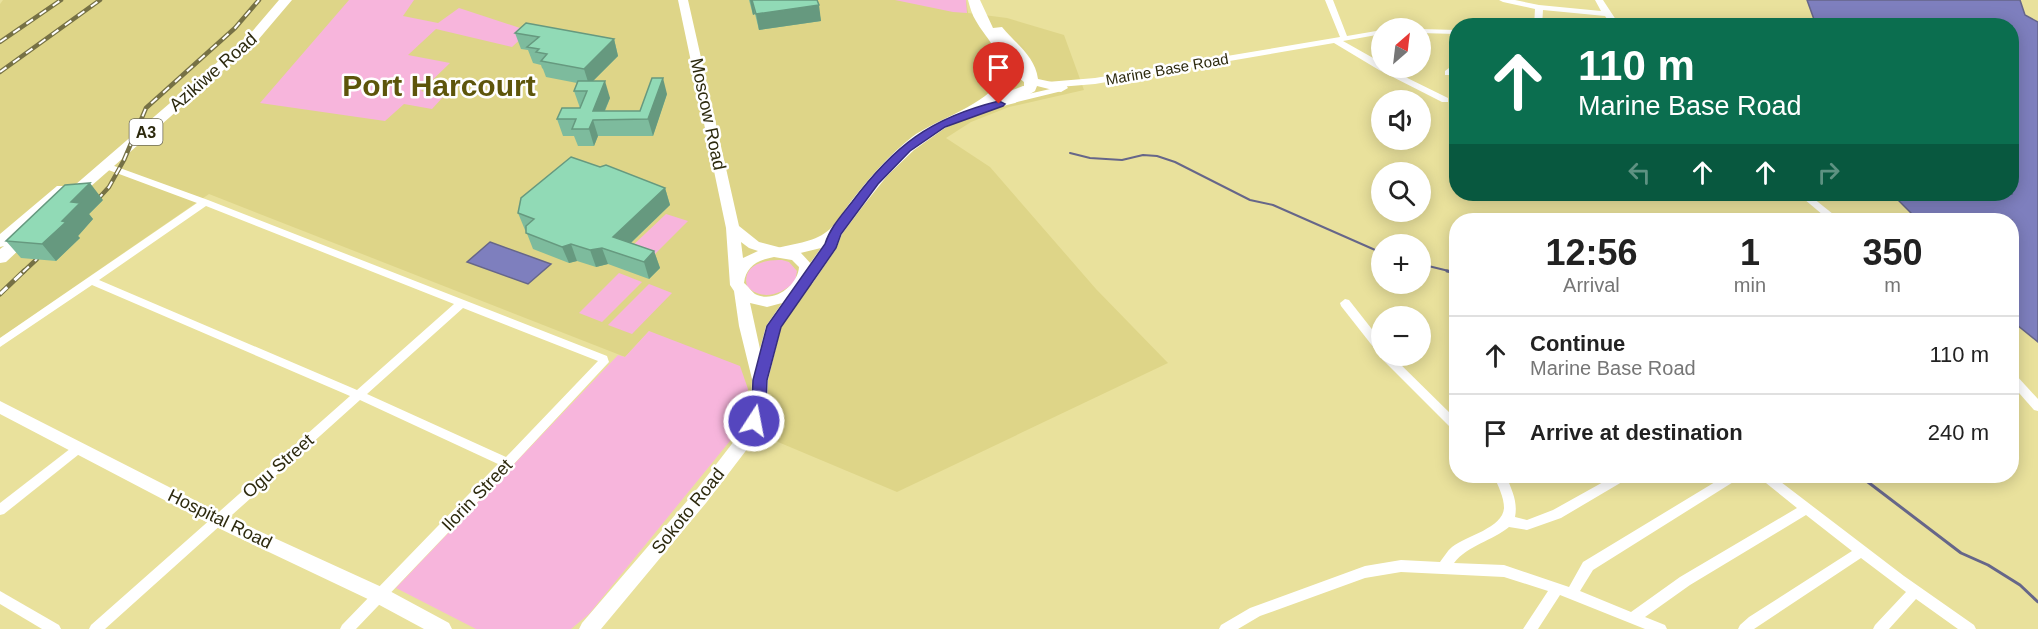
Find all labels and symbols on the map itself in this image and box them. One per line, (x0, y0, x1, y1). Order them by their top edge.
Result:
north arrow (1371, 18, 1431, 78)
street label: Azikiwe Road (165, 29, 261, 115)
pin (973, 42, 1024, 104)
street label: Marine Base Road (1104, 50, 1230, 88)
street label: Moscow Road (686, 56, 730, 172)
district label: Port Harcourt (342, 69, 536, 102)
road number: A3 (130, 119, 162, 145)
position arrow (722, 389, 786, 453)
street label: Ogu Street (239, 430, 317, 502)
street label: Ilorin Street (438, 455, 516, 535)
street label: Sokoto Road (647, 464, 729, 558)
street label: Hospital Road (165, 485, 275, 553)

